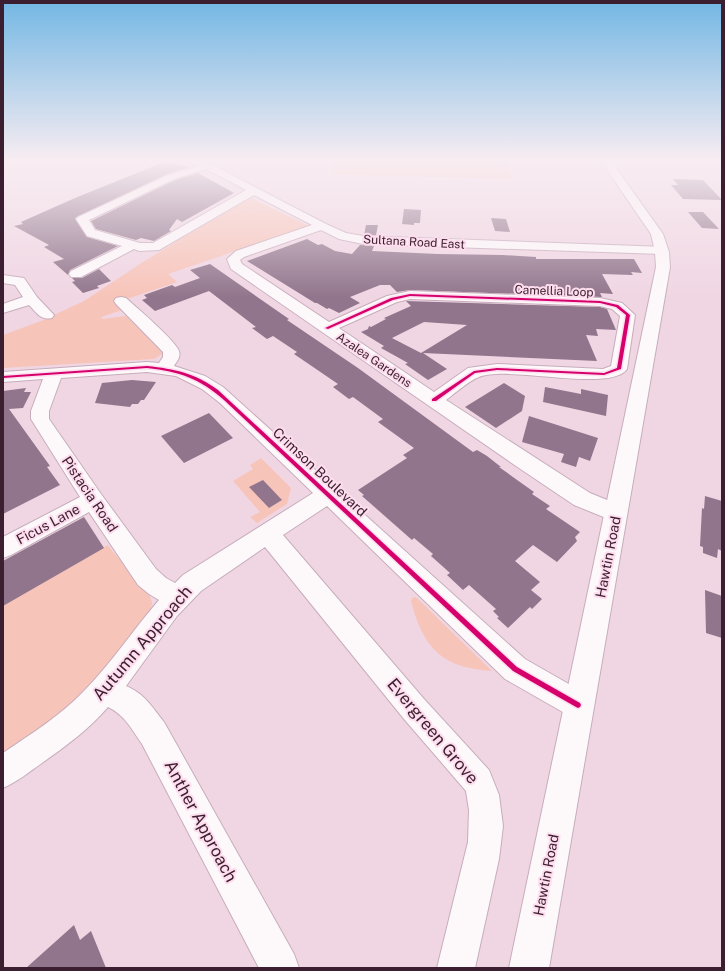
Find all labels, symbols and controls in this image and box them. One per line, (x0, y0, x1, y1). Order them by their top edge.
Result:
street label: Sultana Road East (363, 232, 466, 252)
street label: Camellia Loop (514, 283, 594, 299)
street label: Azalea Gardens (334, 330, 414, 390)
street label: Crimson Boulevard (270, 424, 370, 520)
street label: Pistacia Road (59, 453, 121, 535)
street label: Ficus Lane (14, 501, 83, 547)
street label: Hawtin Road (592, 515, 624, 599)
street label: Autumn Approach (88, 582, 196, 704)
street label: Evergreen Grove (383, 674, 483, 788)
street label: Anther Approach (160, 757, 242, 885)
street label: Hawtin Road (530, 833, 562, 917)

